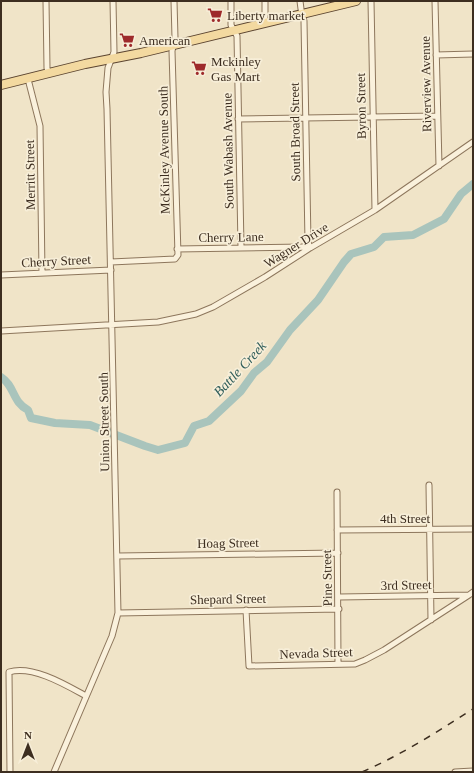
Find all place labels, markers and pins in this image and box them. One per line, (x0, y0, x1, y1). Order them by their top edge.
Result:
supermarket icon: Liberty market (206, 6, 224, 24)
place label: Liberty market (227, 8, 305, 23)
supermarket icon: American (118, 31, 136, 49)
place label: American (139, 33, 191, 48)
place label: Mckinley Gas Mart (211, 54, 261, 84)
supermarket icon: Mckinley Gas Mart (190, 59, 208, 77)

